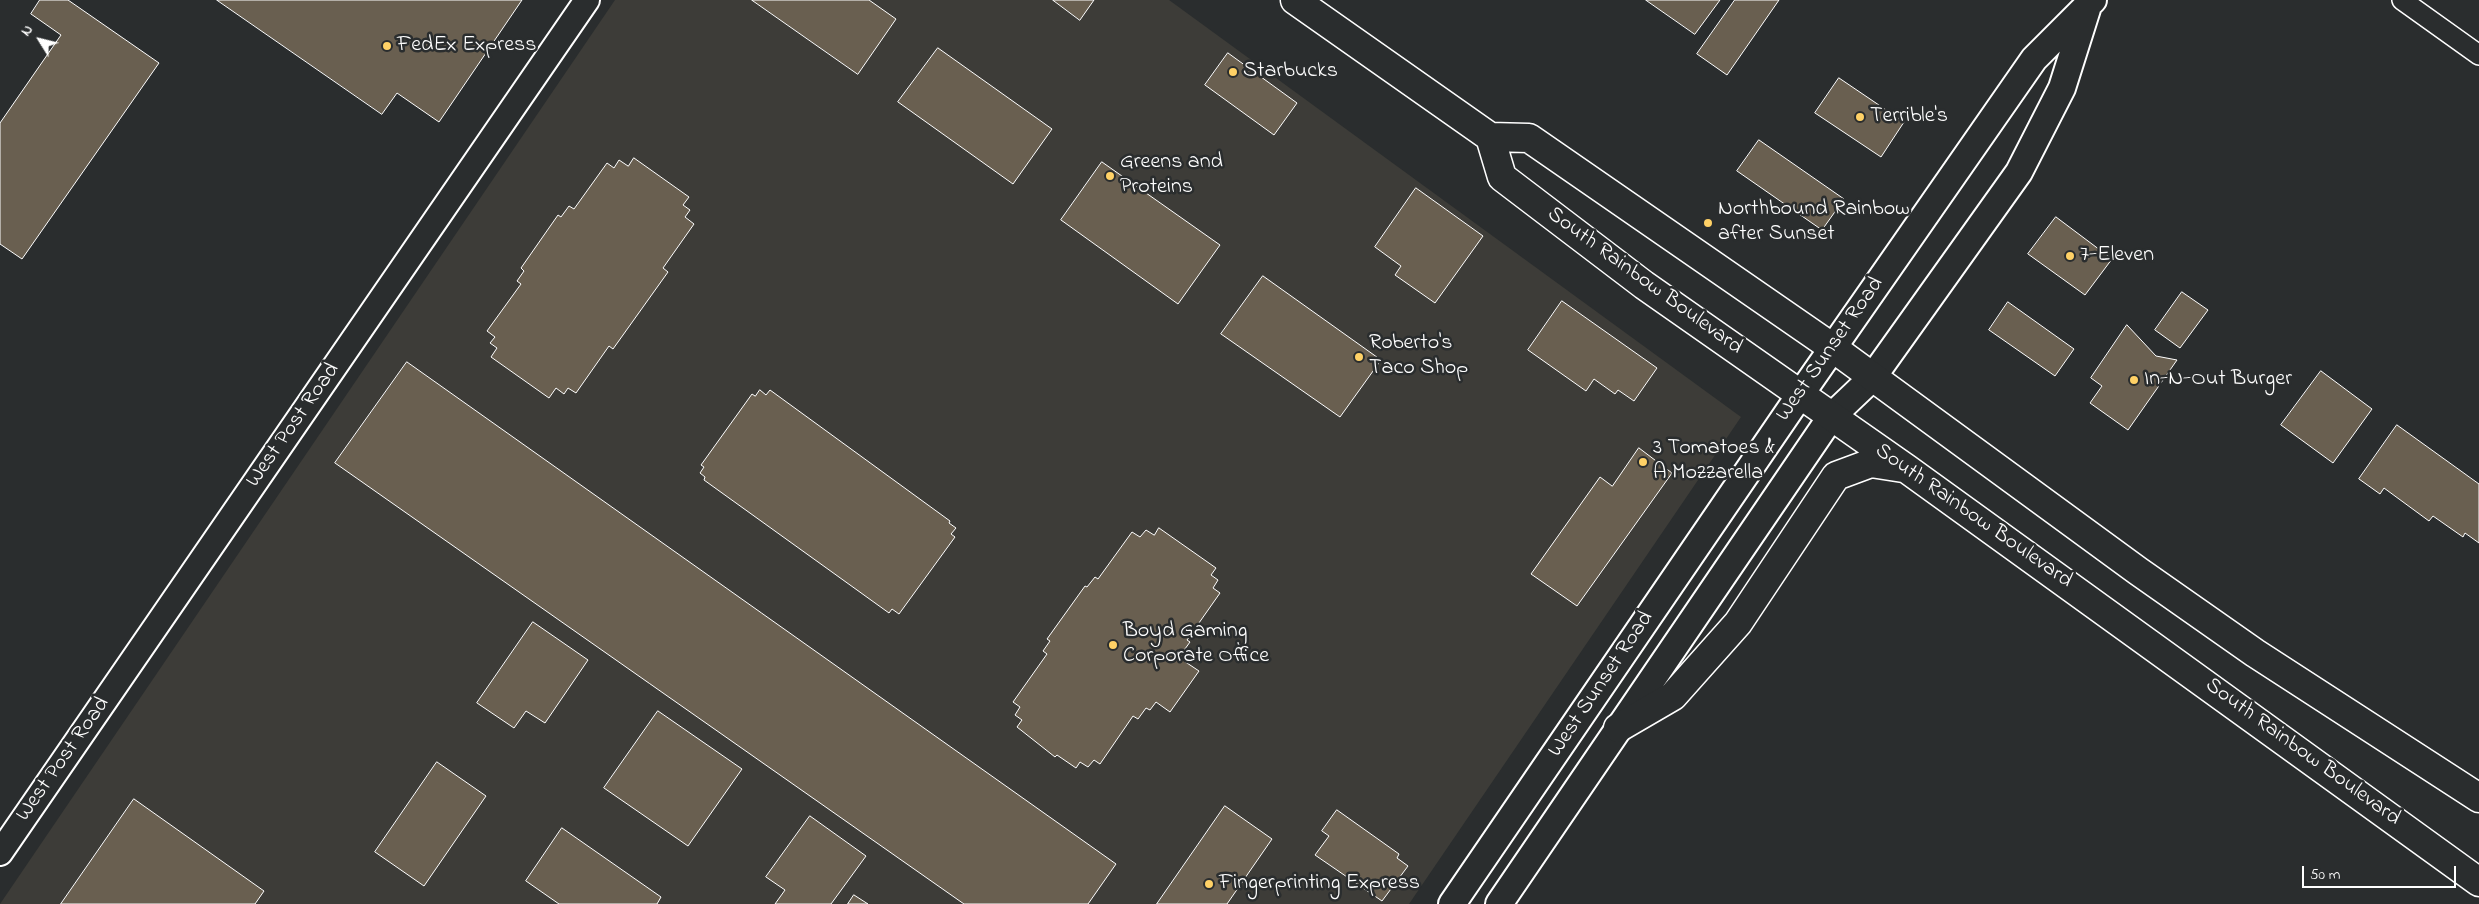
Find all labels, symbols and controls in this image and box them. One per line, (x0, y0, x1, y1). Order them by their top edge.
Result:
north arrow (15, 15, 65, 65)
text: N (16, 21, 39, 41)
place label: FedEx Express (397, 33, 536, 59)
marker: FedEx Express (381, 40, 393, 52)
place label: Starbucks (1243, 59, 1338, 85)
marker: Starbucks (1227, 66, 1239, 78)
place label: Terrible's (1870, 104, 1948, 130)
marker: Terrible's (1854, 111, 1866, 123)
place label: Greens and Proteins (1120, 150, 1223, 202)
marker: Greens and Proteins (1104, 170, 1116, 182)
place label: Northbound Rainbow after Sunset (1718, 197, 1910, 248)
street label: South Rainbow Boulevard (1541, 202, 1747, 362)
marker: Northbound Rainbow after Sunset (1702, 217, 1714, 229)
place label: 7-Eleven (2080, 243, 2154, 269)
marker: 7-Eleven (2064, 250, 2076, 262)
street label: West Sunset Road (1771, 273, 1891, 427)
place label: Roberto's Taco Shop (1369, 331, 1468, 382)
marker: Roberto's Taco Shop (1353, 351, 1365, 363)
street label: West Post Road (241, 359, 347, 493)
place label: In-N-Out Burger (2144, 367, 2292, 393)
marker: In-N-Out Burger (2128, 374, 2140, 386)
place label: 3 Tomatoes & A Mozzarella (1653, 436, 1775, 488)
street label: South Rainbow Boulevard (1869, 439, 2077, 595)
marker: 3 Tomatoes & A Mozzarella (1637, 456, 1649, 468)
street label: West Sunset Road (1543, 607, 1661, 763)
place label: Boyd Gaming Corporate Office (1123, 619, 1269, 670)
marker: Boyd Gaming Corporate Office (1107, 639, 1119, 651)
street label: South Rainbow Boulevard (2199, 673, 2405, 833)
street label: West Post Road (11, 693, 117, 827)
scale bar (2304, 856, 2458, 888)
text: 50 m (2310, 864, 2340, 886)
place label: Fingerprinting Express (1219, 871, 1420, 897)
marker: Fingerprinting Express (1203, 878, 1215, 890)

